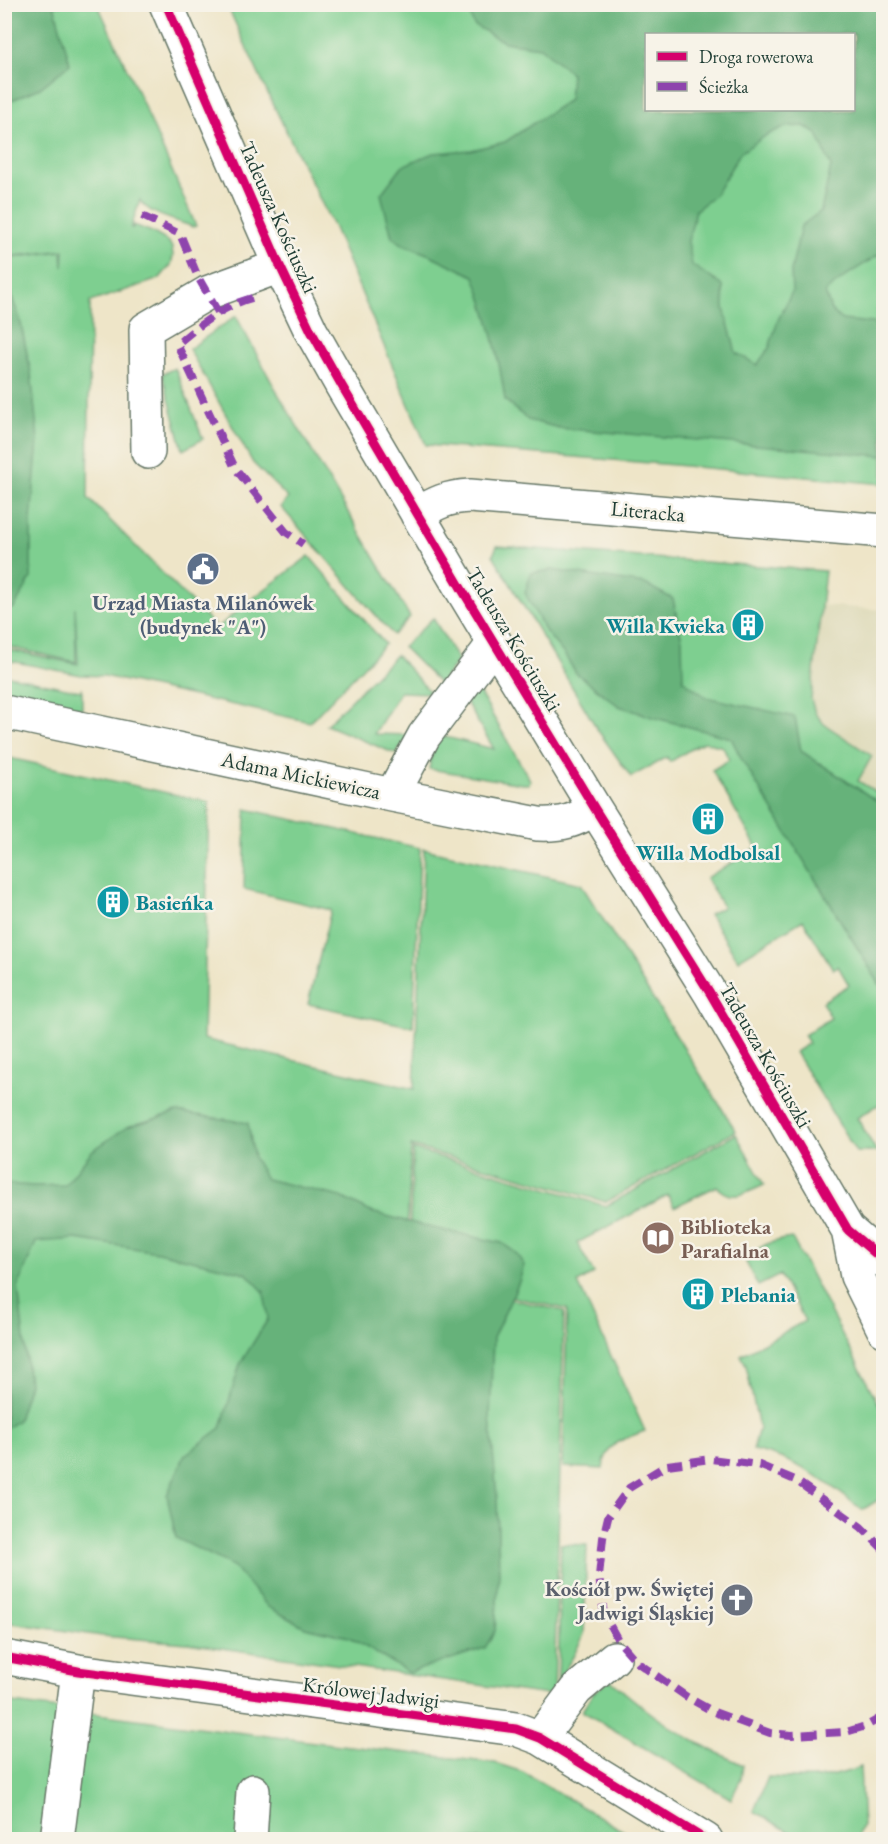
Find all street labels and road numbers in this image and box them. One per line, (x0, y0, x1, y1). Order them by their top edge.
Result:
street label: Tadeusza Kościuszki (233, 137, 325, 297)
street label: Literacka (610, 494, 687, 528)
street label: Tadeusza Kościuszki (460, 562, 568, 716)
street label: Adama Mickiewicza (218, 745, 384, 805)
street label: Tadeusza Kościuszki (713, 978, 819, 1132)
street label: Królowej Jadwigi (301, 1670, 441, 1714)

